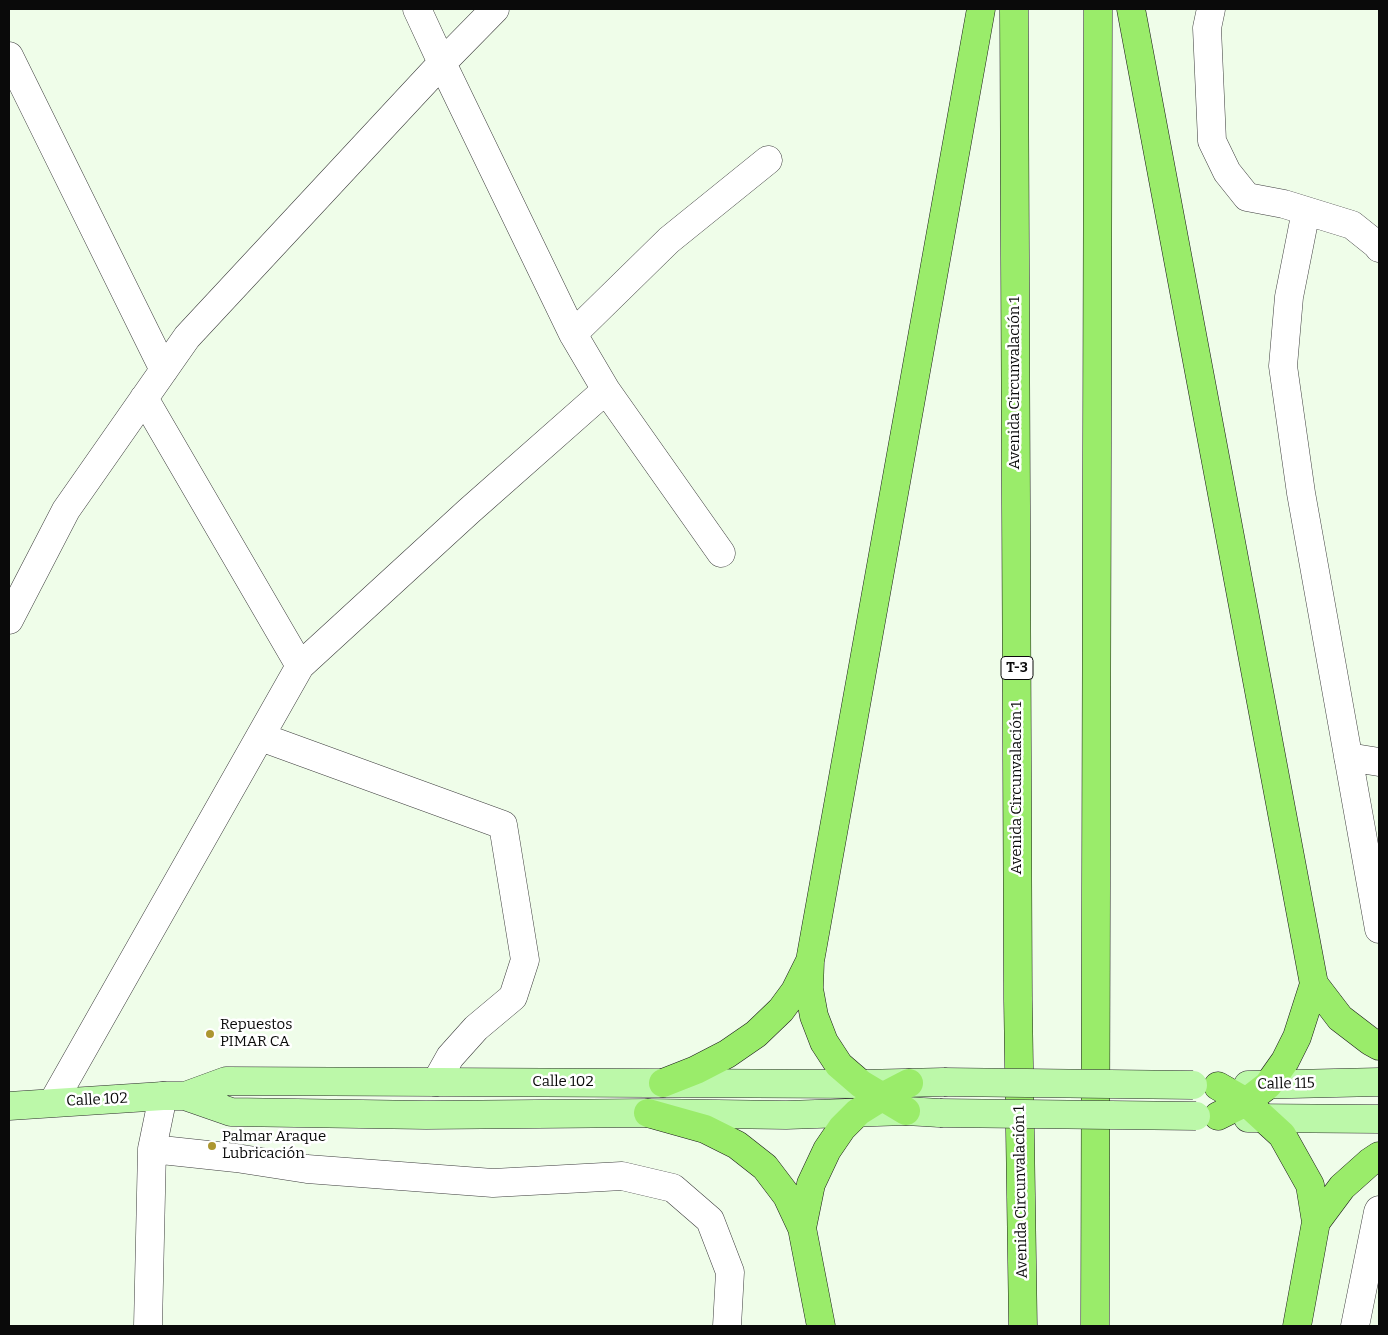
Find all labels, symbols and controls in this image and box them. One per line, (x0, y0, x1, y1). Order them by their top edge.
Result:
street label: Avenida Circunvalación 1 (1006, 297, 1024, 469)
road number: T-3 (1001, 656, 1033, 680)
street label: Avenida Circunvalación 1 (1008, 702, 1026, 874)
place label: Repuestos PIMAR CA (220, 1016, 292, 1051)
marker: Repuestos PIMAR CA (204, 1028, 216, 1040)
street label: Calle 102 (532, 1073, 594, 1091)
street label: Calle 115 (1257, 1074, 1315, 1094)
street label: Calle 102 (66, 1089, 128, 1111)
street label: Avenida Circunvalación 1 (1010, 1105, 1032, 1279)
place label: Palmar Araque Lubricación (222, 1128, 326, 1163)
marker: Palmar Araque Lubricación (206, 1140, 218, 1152)

